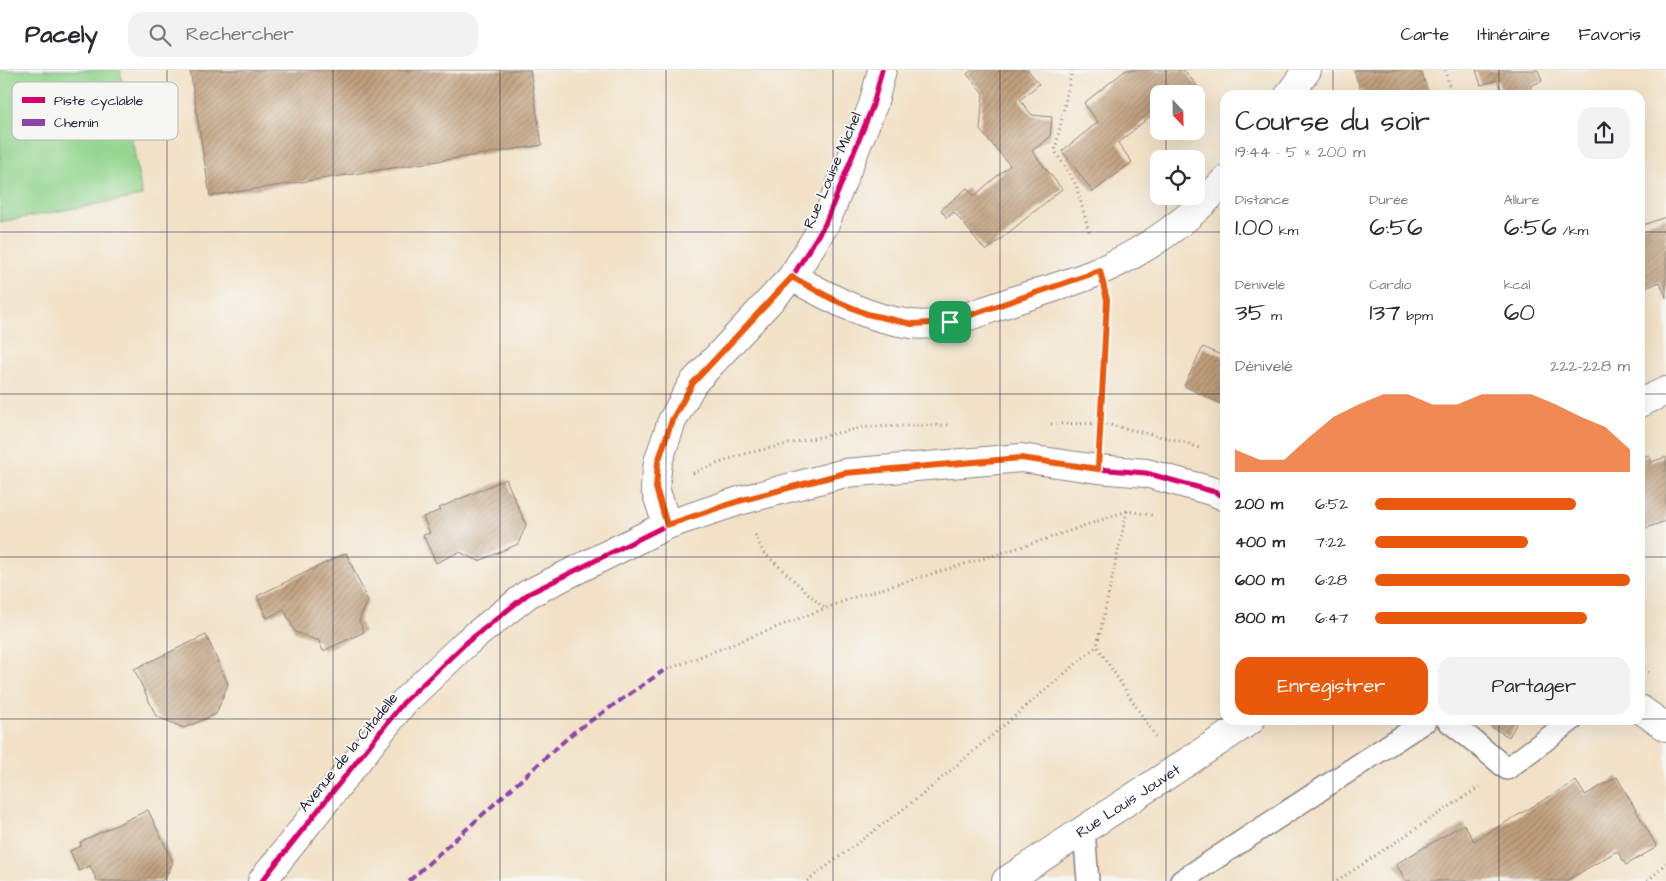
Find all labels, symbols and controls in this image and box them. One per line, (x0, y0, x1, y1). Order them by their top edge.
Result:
search box (128, 12, 478, 57)
text: Pacely (25, 18, 98, 52)
icon: search (146, 21, 174, 49)
text: Rechercher (186, 21, 294, 48)
text: Carte (1400, 22, 1449, 47)
text: Itinéraire (1477, 22, 1550, 47)
text: Favoris (1578, 22, 1641, 47)
legend (12, 82, 178, 140)
north arrow (1150, 85, 1205, 140)
map controls (1150, 85, 1205, 205)
text: Piste cyclable (54, 91, 144, 111)
text: Course du soir (1235, 102, 1430, 141)
button: share (1578, 107, 1630, 159)
street label: Rue Louise Michel (798, 109, 867, 232)
text: Chemin (54, 113, 98, 133)
text: 19:44 · 5 × 200 m (1235, 141, 1366, 163)
button: locate (1150, 150, 1205, 205)
text: Distance (1235, 190, 1289, 210)
text: Durée (1369, 190, 1408, 210)
text: Allure (1504, 190, 1539, 210)
text: 1.00 (1235, 210, 1273, 245)
text: 6:56 (1369, 210, 1423, 245)
text: 6:56 (1504, 210, 1557, 245)
text: km (1273, 221, 1298, 241)
text: /km (1557, 221, 1588, 241)
text: Dénivelé (1235, 275, 1285, 295)
text: Cardio (1369, 275, 1411, 295)
text: kcal (1504, 275, 1530, 295)
text: 35 (1235, 295, 1265, 330)
text: 137 (1369, 295, 1401, 330)
text: 60 (1504, 295, 1535, 330)
pin (929, 301, 971, 343)
text: m (1265, 306, 1282, 326)
text: bpm (1401, 306, 1433, 326)
icon: arrive (936, 308, 964, 336)
text: Dénivelé (1235, 355, 1293, 377)
text: 222–228 m (1550, 355, 1630, 377)
text: 200 m (1235, 493, 1283, 515)
text: 6:52 (1315, 493, 1348, 515)
text: 400 m (1235, 531, 1285, 553)
text: 7:22 (1315, 531, 1346, 553)
text: 600 m (1235, 569, 1284, 591)
text: 6:28 (1315, 569, 1347, 591)
text: 800 m (1235, 607, 1284, 629)
text: 6:47 (1315, 607, 1348, 629)
button: Enregistrer (1235, 657, 1428, 715)
button: Partager (1438, 657, 1630, 715)
street label: Avenue de la Citadelle (294, 688, 403, 816)
street label: Rue Louis Jouvet (1072, 759, 1185, 843)

